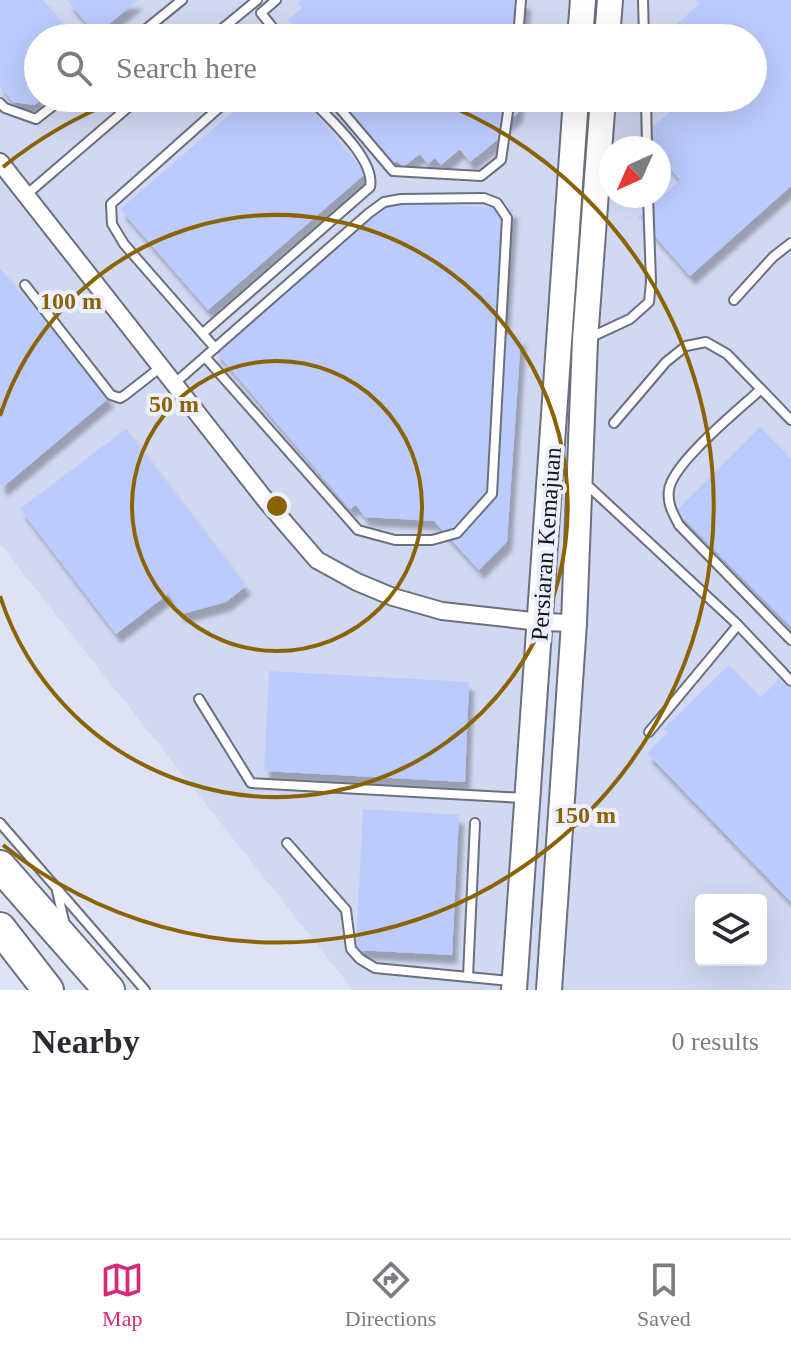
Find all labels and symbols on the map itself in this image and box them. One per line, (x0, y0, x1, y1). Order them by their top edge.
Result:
north arrow (599, 136, 671, 208)
text: 100 m (40, 288, 102, 314)
text: 50 m (149, 391, 199, 417)
street label: Persiaran Kemajuan (526, 446, 566, 642)
centre of rings (263, 492, 291, 520)
text: 150 m (554, 802, 616, 828)

